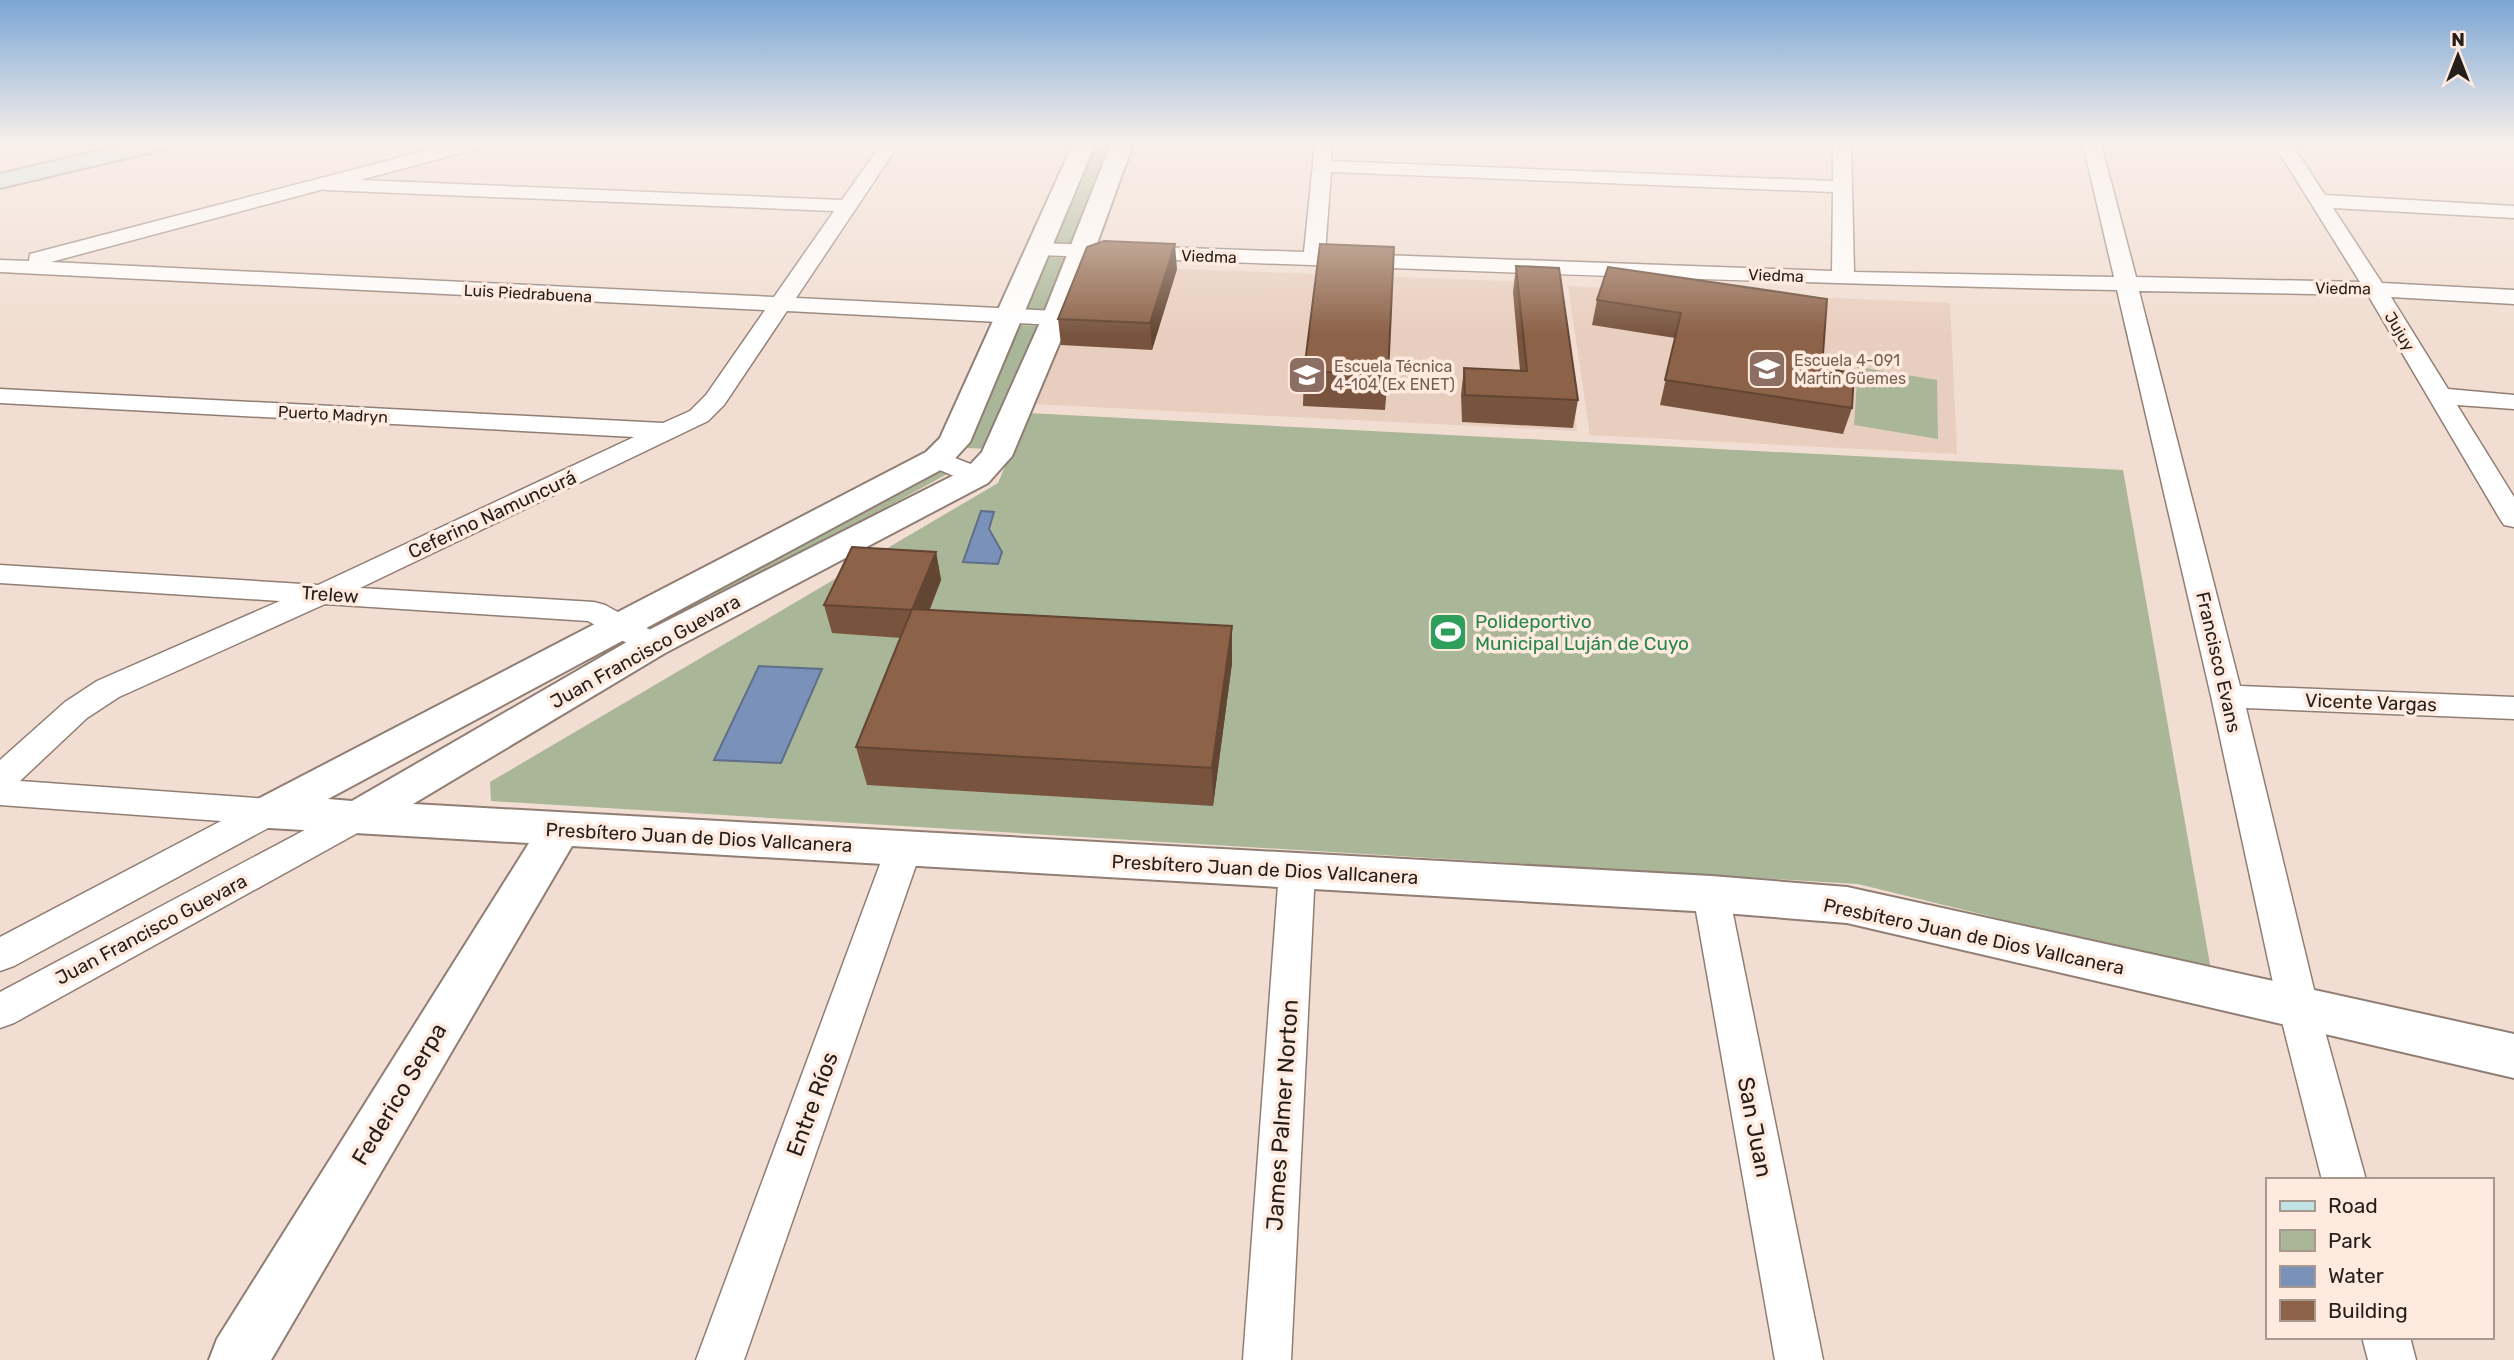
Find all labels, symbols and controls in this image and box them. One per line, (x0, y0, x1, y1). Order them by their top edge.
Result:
north arrow (2423, 21, 2493, 91)
text: N (2451, 28, 2465, 51)
street label: Viedma (1181, 246, 1237, 267)
street label: Viedma (1748, 265, 1804, 286)
street label: Viedma (2315, 279, 2371, 298)
street label: Luis Piedrabuena (463, 281, 593, 306)
street label: Jujuy (2381, 308, 2419, 354)
school or university icon: Escuela 4-091 Martín Güemes (1746, 348, 1788, 390)
place label: Escuela 4-091 Martín Güemes (1794, 351, 1906, 388)
school or university icon: Escuela Técnica 4-104 (Ex ENET) (1286, 354, 1328, 396)
place label: Escuela Técnica 4-104 (Ex ENET) (1334, 357, 1455, 394)
street label: Puerto Madryn (278, 402, 388, 427)
street label: Ceferino Namuncurá (404, 465, 580, 564)
street label: Trelew (301, 581, 359, 608)
street label: Francisco Evans (2191, 589, 2246, 735)
street label: Juan Francisco Guevara (546, 590, 744, 713)
place label: Polideportivo Municipal Luján de Cuyo (1475, 610, 1689, 655)
sports icon: Polideportivo Municipal Luján de Cuyo (1427, 611, 1469, 653)
street label: Vicente Vargas (2305, 689, 2437, 716)
street label: Presbítero Juan de Dios Vallcanera (545, 818, 853, 857)
street label: Presbítero Juan de Dios Vallcanera (1111, 850, 1419, 889)
street label: Juan Francisco Guevara (52, 869, 251, 990)
street label: Presbítero Juan de Dios Vallcanera (1821, 893, 2126, 980)
street label: James Palmer Norton (1260, 998, 1304, 1232)
street label: Federico Serpa (346, 1018, 452, 1170)
street label: Entre Ríos (780, 1048, 844, 1160)
street label: San Juan (1732, 1074, 1778, 1180)
legend (2266, 1178, 2493, 1339)
text: Road (2328, 1193, 2378, 1218)
text: Park (2328, 1228, 2372, 1253)
text: Water (2328, 1263, 2384, 1288)
text: Building (2328, 1298, 2408, 1323)

